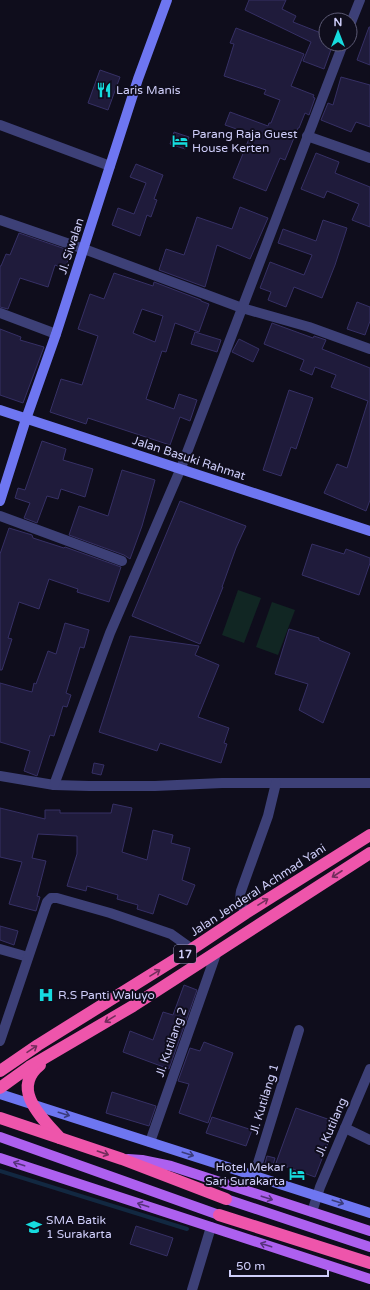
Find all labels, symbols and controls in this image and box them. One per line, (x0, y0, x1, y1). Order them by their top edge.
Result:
north arrow (318, 12, 358, 52)
text: N (334, 16, 342, 29)
restaurant icon: Laris Manis (95, 81, 113, 99)
place label: Laris Manis (116, 83, 181, 97)
place label: Parang Raja Guest House Kerten (192, 127, 298, 155)
hotel icon: Parang Raja Guest House Kerten (171, 132, 189, 150)
street label: Jl. Siwalan (55, 216, 87, 276)
street label: Jalan Basuki Rahmat (131, 433, 248, 483)
street label: Jalan Jenderal Achmad Yani (188, 841, 328, 939)
one-way arrow (332, 870, 343, 878)
one-way arrow (257, 898, 268, 906)
road number: 17 (174, 945, 196, 963)
one-way arrow (149, 969, 160, 977)
hospital icon: R.S Panti Waluyo (37, 986, 55, 1004)
place label: R.S Panti Waluyo (58, 988, 155, 1002)
street label: Jl. Kutilang 2 (152, 1005, 190, 1079)
one-way arrow (104, 1016, 116, 1024)
one-way arrow (26, 1045, 37, 1053)
street label: Jl. Kutilang 1 (247, 1062, 281, 1136)
street label: Jl. Kutilang (312, 1096, 350, 1158)
one-way arrow (57, 1111, 70, 1118)
one-way arrow (97, 1150, 110, 1157)
one-way arrow (181, 1151, 194, 1158)
one-way arrow (13, 1160, 25, 1168)
place label: Hotel Mekar Sari Surakarta (205, 1160, 285, 1188)
hotel icon: Hotel Mekar Sari Surakarta (288, 1165, 306, 1183)
one-way arrow (261, 1195, 274, 1202)
one-way arrow (332, 1199, 344, 1207)
one-way arrow (136, 1201, 149, 1208)
place label: SMA Batik 1 Surakarta (46, 1213, 112, 1241)
school or university icon: SMA Batik 1 Surakarta (25, 1218, 43, 1236)
one-way arrow (260, 1241, 273, 1248)
scale bar (230, 1252, 328, 1278)
text: 50 m (236, 1259, 265, 1273)

